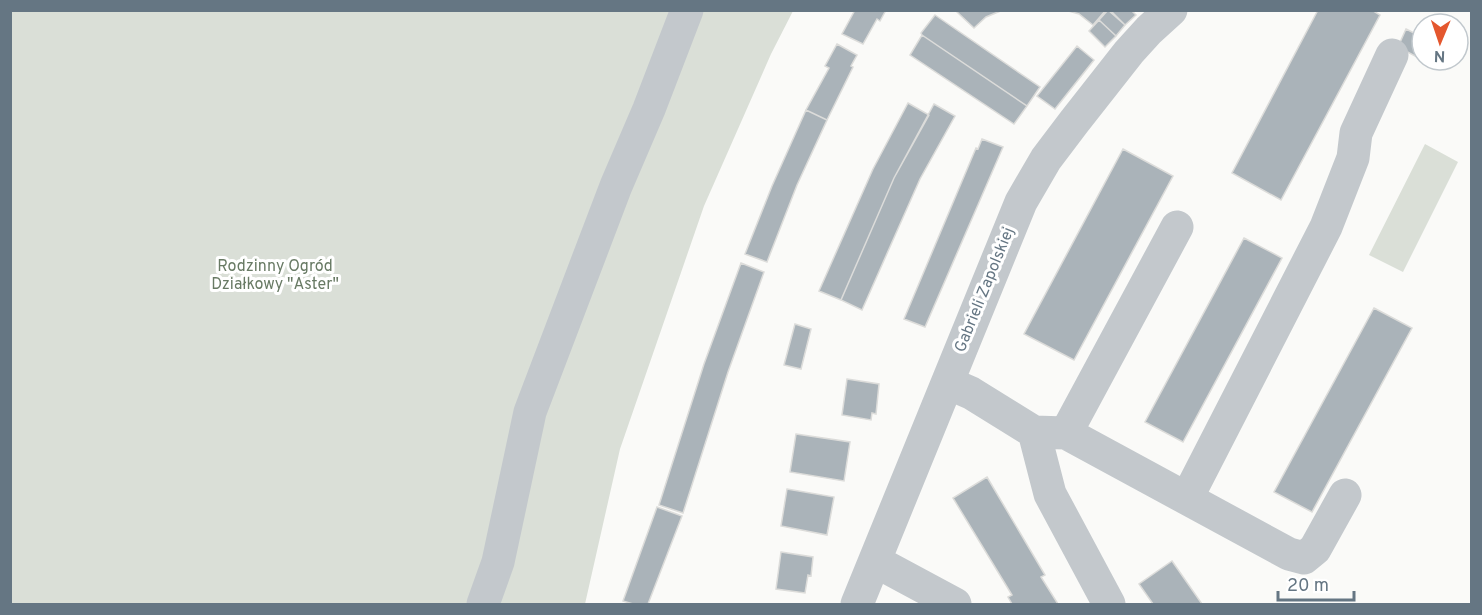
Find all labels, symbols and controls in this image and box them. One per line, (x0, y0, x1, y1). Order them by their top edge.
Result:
north arrow (1410, 12, 1470, 72)
text: N (1433, 45, 1446, 65)
street label: Gabrieli Zapolskiej (951, 224, 1019, 356)
park label: Rodzinny Ogród Działkowy "Aster" (211, 257, 339, 295)
scale bar (1278, 564, 1354, 602)
text: 20 m (1287, 575, 1329, 598)

